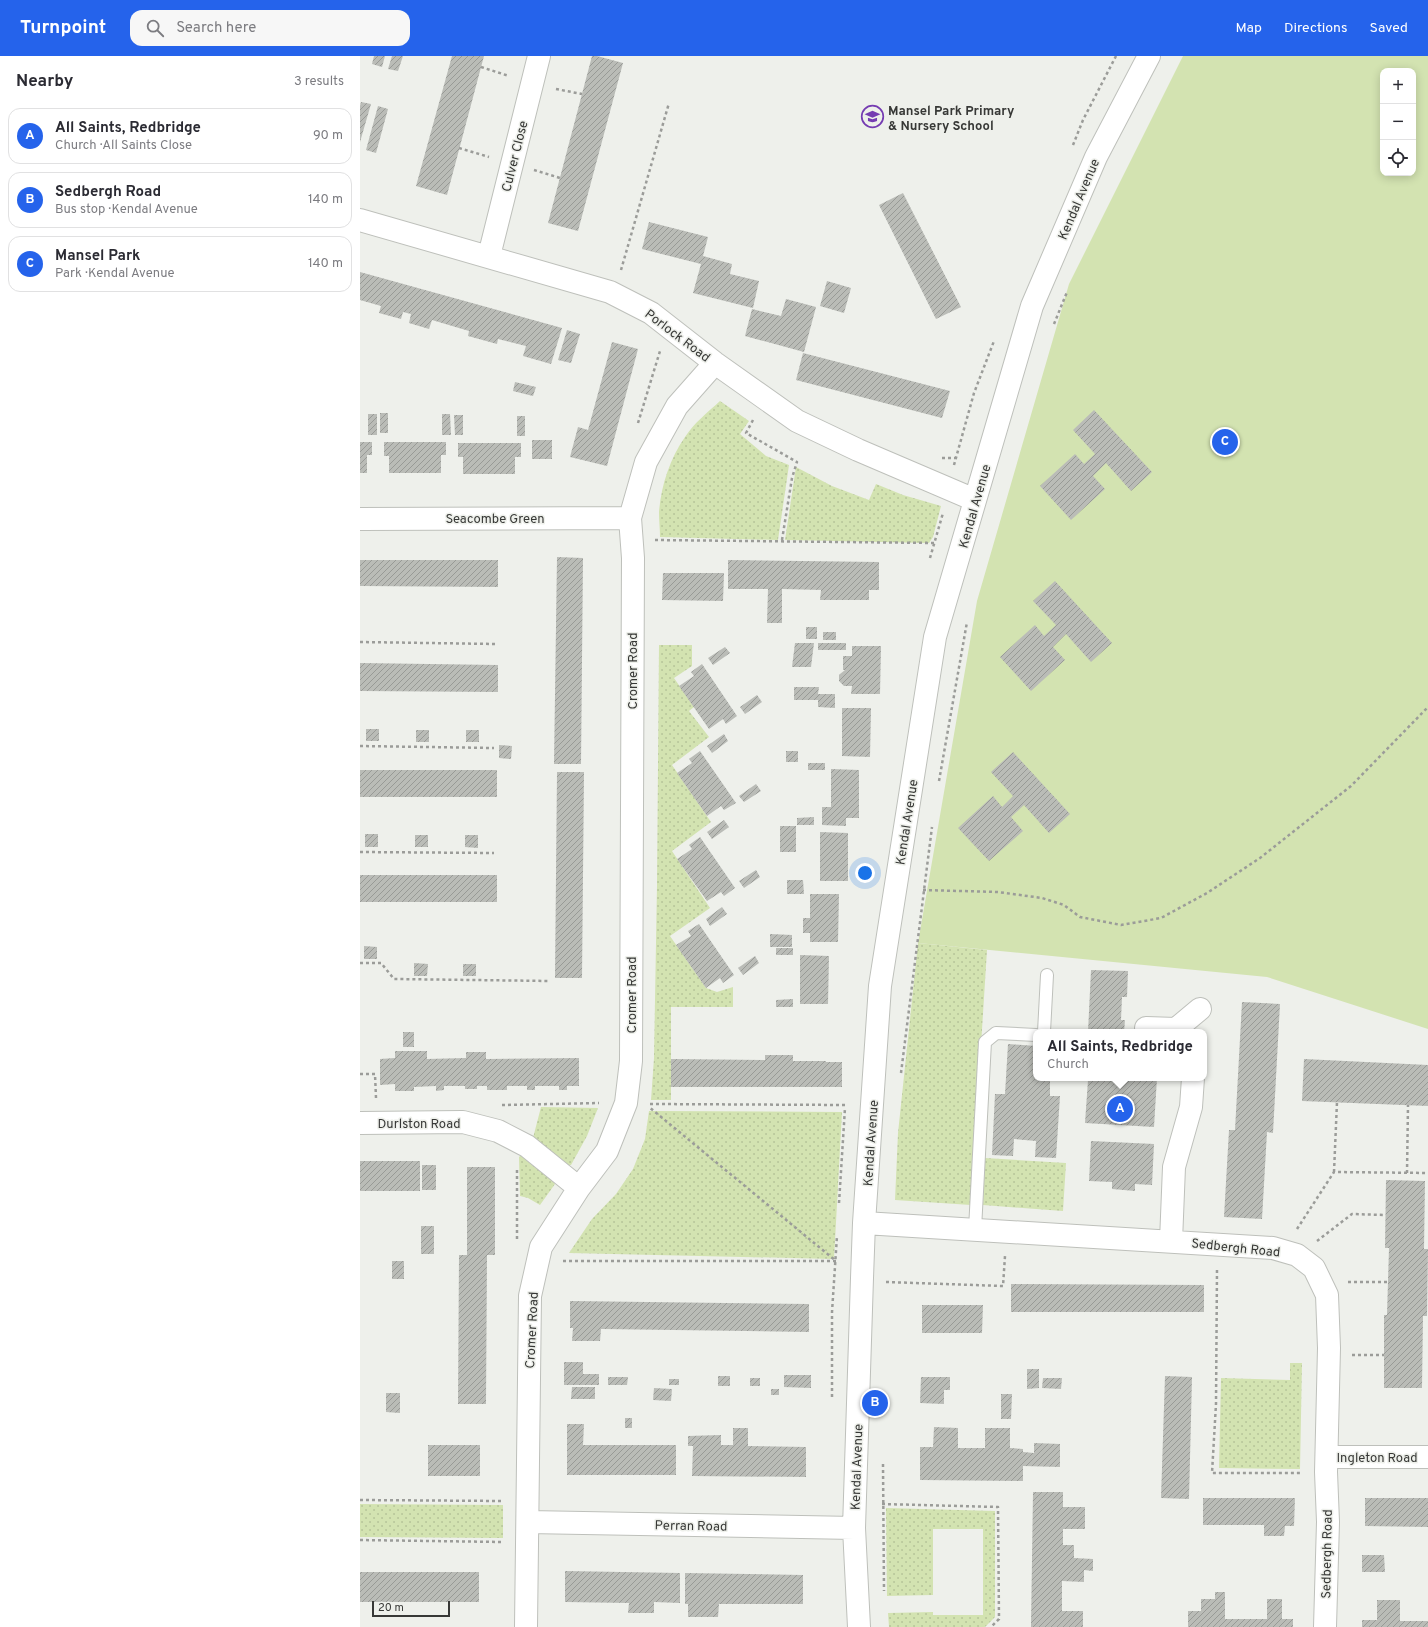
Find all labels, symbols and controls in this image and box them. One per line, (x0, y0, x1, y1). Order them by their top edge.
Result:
search box (130, 10, 410, 46)
text: Turnpoint (20, 16, 106, 40)
icon: search (144, 17, 166, 39)
text: Search here (176, 19, 256, 38)
text: Map (1236, 20, 1262, 37)
text: Directions (1284, 20, 1348, 37)
text: Saved (1370, 20, 1408, 37)
map controls (1380, 68, 1416, 176)
button: + (1380, 68, 1416, 104)
text: Nearby (16, 71, 73, 93)
text: 3 results (294, 74, 344, 90)
school or university icon: Mansel Park Primary & Nursery School (860, 104, 886, 130)
place label: Mansel Park Primary & Nursery School (888, 104, 1015, 135)
button: − (1380, 104, 1416, 140)
text: All Saints, Redbridge (55, 119, 201, 138)
street label: Culver Close (499, 119, 533, 194)
text: A (25, 128, 35, 144)
text: 90 m (313, 128, 343, 144)
text: Church · All Saints Close (55, 138, 192, 154)
button: locate (1380, 140, 1416, 176)
street label: Kendal Avenue (1056, 157, 1104, 243)
text: Sedbergh Road (55, 183, 161, 202)
text: B (26, 192, 34, 208)
text: 140 m (308, 192, 343, 208)
text: Bus stop · Kendal Avenue (55, 202, 198, 218)
text: Mansel Park (55, 247, 140, 266)
text: C (26, 256, 34, 272)
text: 140 m (308, 256, 343, 272)
text: Park · Kendal Avenue (55, 266, 174, 282)
street label: Porlock Road (641, 307, 713, 366)
pin: C (1212, 427, 1238, 457)
street label: Kendal Avenue (956, 463, 996, 550)
street label: Seacombe Green (445, 512, 545, 528)
street label: Cromer Road (626, 633, 642, 709)
street label: Kendal Avenue (893, 778, 923, 866)
your location (855, 863, 875, 883)
street label: Cromer Road (625, 957, 641, 1033)
popup (1033, 1029, 1207, 1081)
text: All Saints, Redbridge (1047, 1038, 1193, 1057)
text: Church (1047, 1057, 1089, 1073)
pin: A (1107, 1094, 1133, 1124)
street label: Kendal Avenue (861, 1099, 883, 1187)
street label: Durlston Road (377, 1117, 461, 1133)
street label: Sedbergh Road (1191, 1236, 1281, 1262)
street label: Cromer Road (523, 1291, 543, 1369)
pin: B (862, 1388, 888, 1418)
street label: Kendal Avenue (848, 1424, 868, 1511)
street label: Ingleton Road (1336, 1451, 1418, 1467)
street label: Sedbergh Road (1319, 1509, 1337, 1599)
street label: Perran Road (655, 1518, 727, 1536)
scale bar (372, 1599, 450, 1618)
text: 20 m (378, 1601, 404, 1615)

